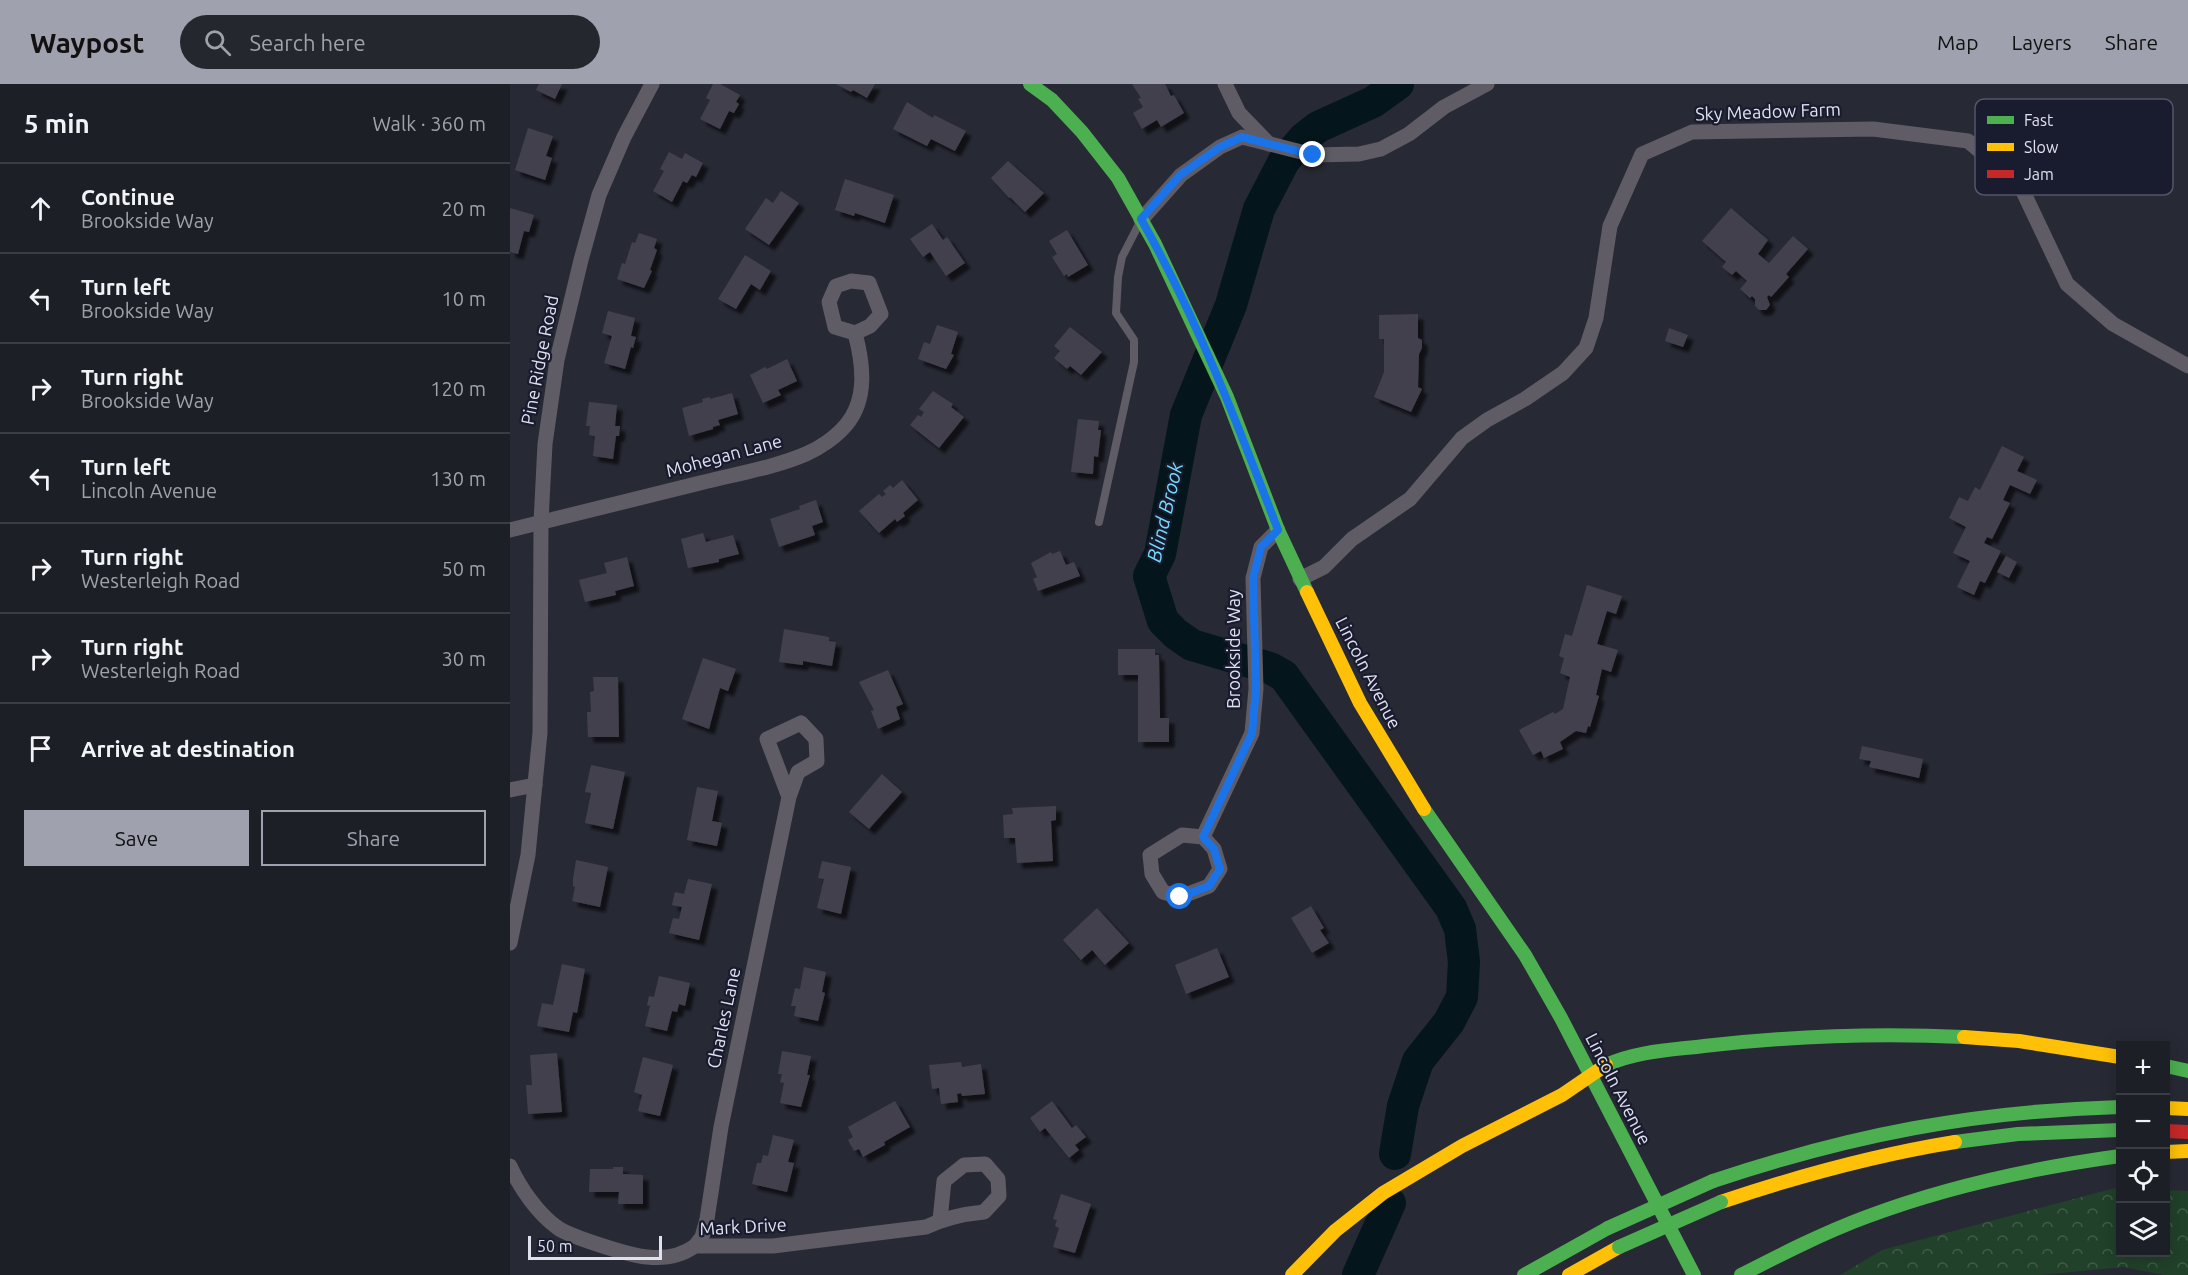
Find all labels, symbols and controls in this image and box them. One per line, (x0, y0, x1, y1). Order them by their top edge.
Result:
search box (180, 15, 600, 69)
icon: search (201, 26, 234, 59)
text: Waypost (30, 27, 144, 58)
text: Search here (249, 30, 366, 55)
text: Map (1937, 30, 1978, 54)
text: Layers (2011, 30, 2072, 54)
text: Share (2105, 30, 2158, 54)
street label: Sky Meadow Farm (1695, 98, 1841, 124)
legend (1975, 99, 2173, 195)
text: 5 min (24, 109, 90, 138)
text: Fast (2024, 111, 2054, 129)
text: Walk · 360 m (373, 112, 486, 135)
text: Slow (2024, 138, 2059, 156)
route end (1299, 141, 1325, 167)
text: Jam (2024, 165, 2054, 183)
text: Continue (81, 184, 175, 209)
icon: ahead (24, 192, 57, 225)
text: 20 m (442, 197, 486, 220)
text: Brookside Way (81, 209, 214, 232)
text: Turn left (81, 274, 171, 299)
icon: left (24, 282, 57, 315)
text: 10 m (442, 287, 486, 310)
street label: Pine Ridge Road (517, 293, 561, 426)
text: Brookside Way (81, 299, 214, 322)
text: Turn right (81, 364, 183, 389)
icon: right (24, 372, 57, 405)
text: 120 m (430, 377, 486, 400)
text: Brookside Way (81, 389, 214, 412)
street label: Mohegan Lane (664, 430, 784, 480)
text: Turn left (81, 454, 171, 479)
water label: Blind Brook (1142, 459, 1187, 564)
icon: left (24, 462, 57, 495)
text: 130 m (430, 467, 486, 490)
text: Lincoln Avenue (81, 479, 217, 502)
text: Turn right (81, 544, 183, 569)
icon: right (24, 552, 57, 585)
text: 50 m (442, 557, 486, 580)
text: Westerleigh Road (81, 569, 240, 592)
street label: Brookside Way (1223, 589, 1243, 709)
street label: Lincoln Avenue (1332, 613, 1406, 732)
text: Turn right (81, 634, 183, 659)
icon: right (24, 642, 57, 675)
text: 30 m (442, 647, 486, 670)
text: Westerleigh Road (81, 659, 240, 682)
icon: arrive (24, 732, 57, 765)
text: Arrive at destination (81, 736, 295, 761)
button: Save (24, 810, 249, 866)
button: Share (261, 810, 486, 866)
route start (1166, 883, 1192, 909)
street label: Charles Lane (703, 966, 743, 1070)
street label: Lincoln Avenue (1582, 1029, 1656, 1148)
map controls (2116, 1041, 2170, 1257)
button: + (2116, 1041, 2170, 1095)
button: − (2116, 1095, 2170, 1149)
button: locate (2116, 1149, 2170, 1203)
button: layers (2116, 1203, 2170, 1257)
street label: Mark Drive (699, 1214, 787, 1238)
scale bar (528, 1233, 662, 1260)
text: 50 m (537, 1237, 573, 1255)

